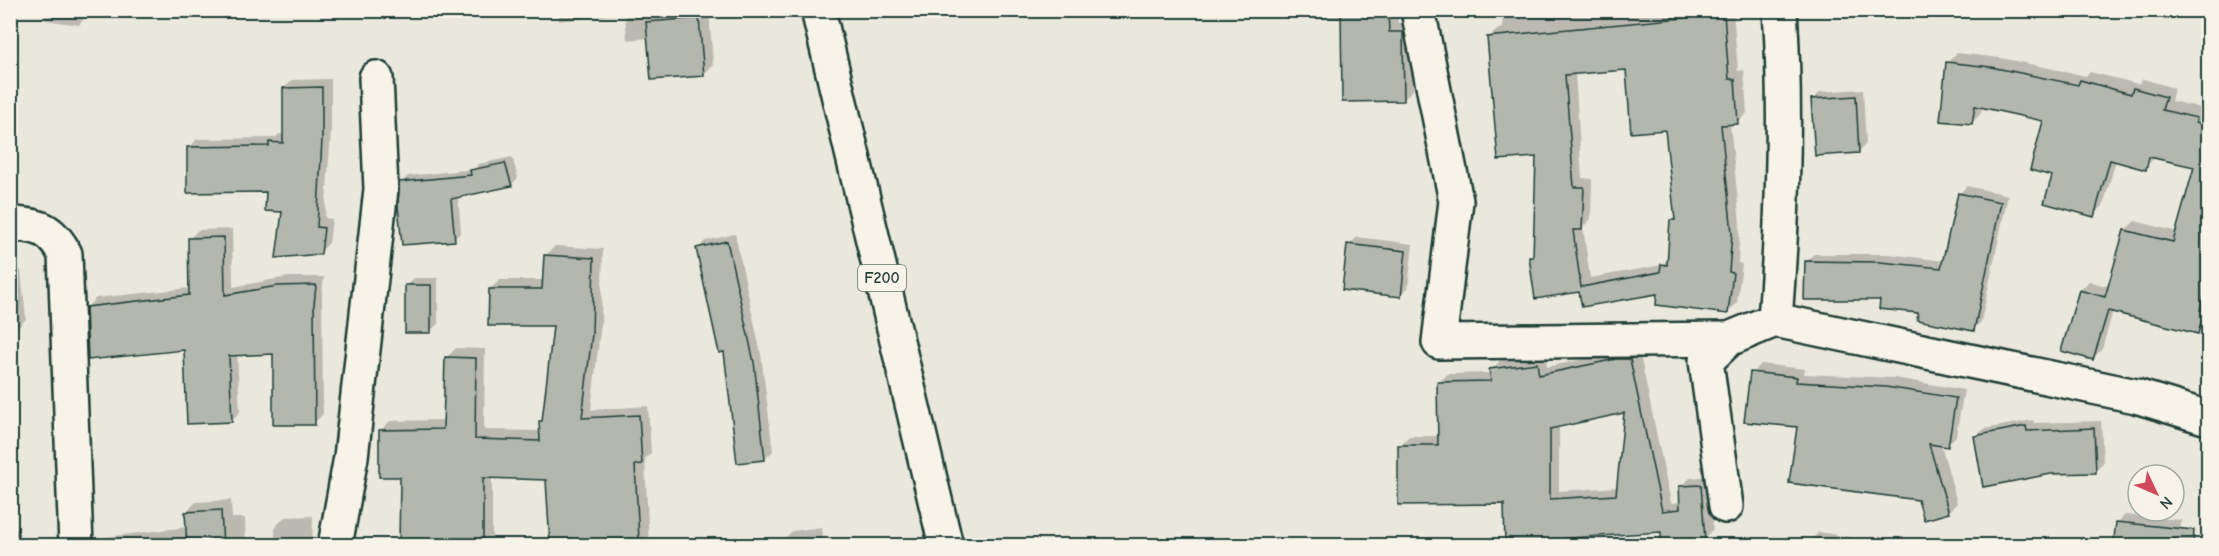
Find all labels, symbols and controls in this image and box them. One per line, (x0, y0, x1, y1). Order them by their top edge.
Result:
road number: F200 (858, 265, 906, 291)
north arrow (2126, 463, 2186, 523)
text: N (2156, 493, 2176, 513)

